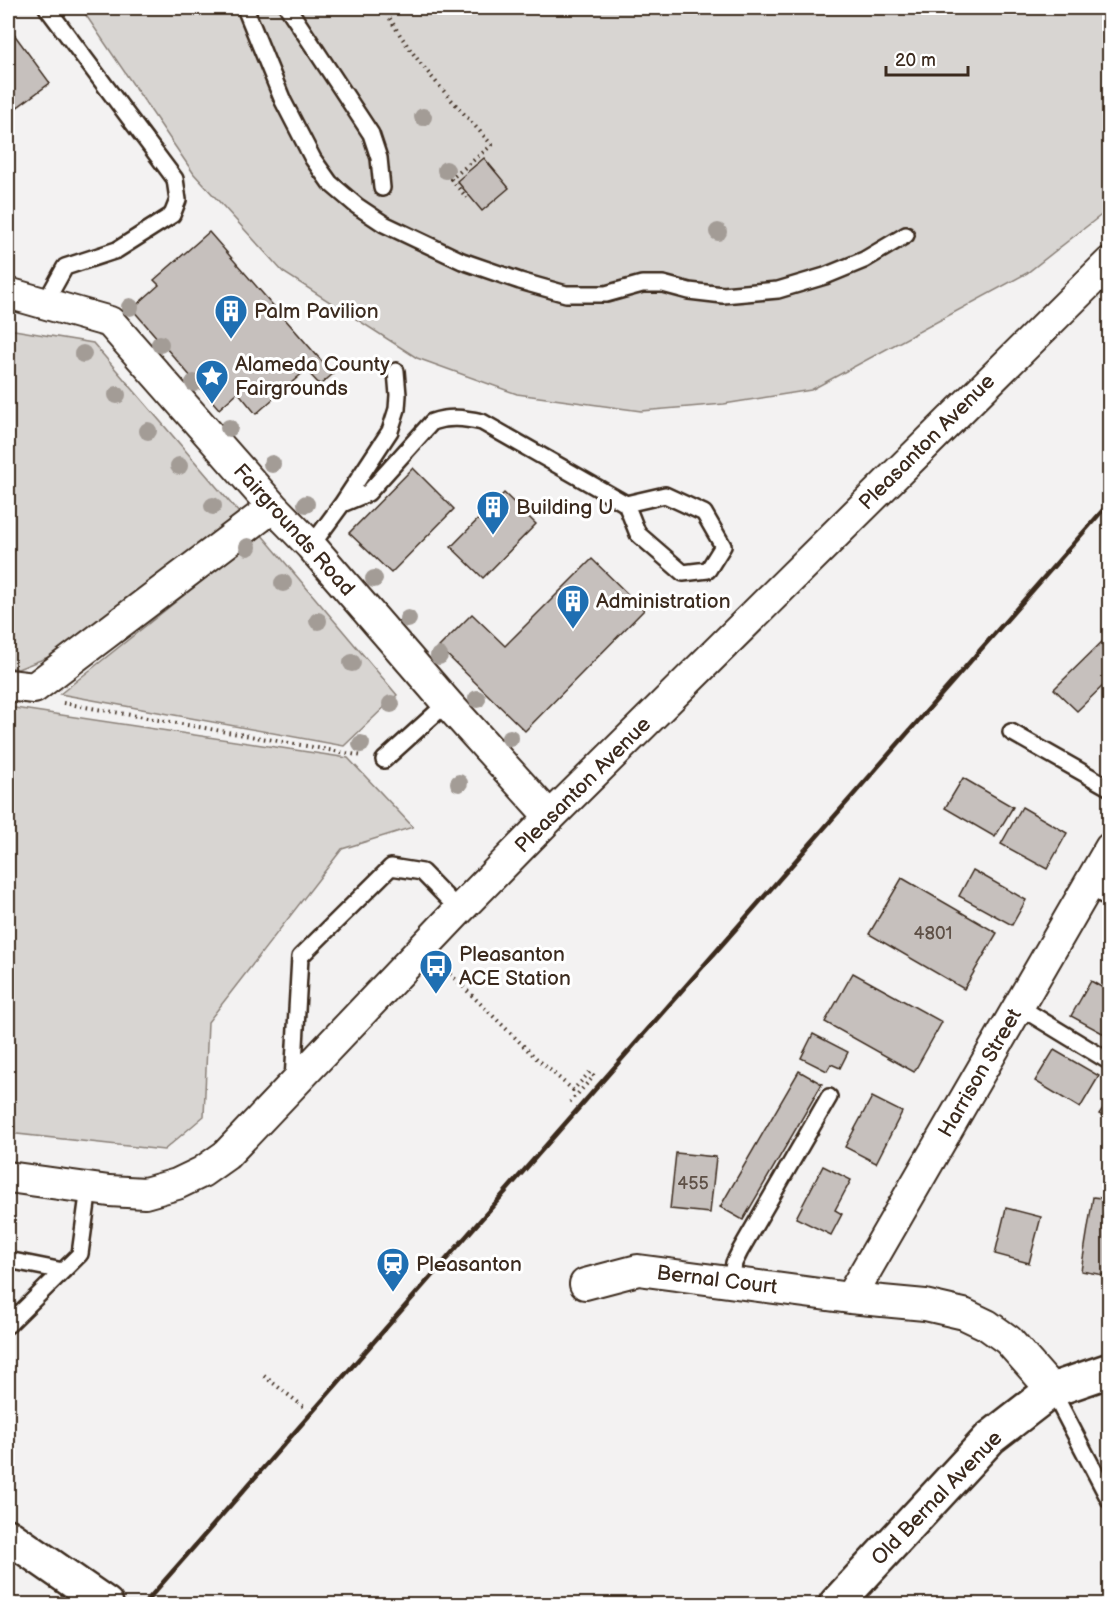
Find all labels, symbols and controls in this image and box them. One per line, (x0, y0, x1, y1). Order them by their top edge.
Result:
scale bar (886, 39, 968, 77)
text: 20 m (895, 50, 936, 71)
building icon: Palm Pavilion (213, 293, 249, 340)
place label: Palm Pavilion (254, 299, 379, 324)
place label: Alameda County Fairgrounds (235, 352, 390, 401)
place icon: Alameda County Fairgrounds (194, 358, 230, 405)
street label: Pleasanton Avenue (854, 369, 1000, 515)
street label: Fairgrounds Road (228, 459, 360, 601)
building icon: Building U (475, 489, 511, 536)
place label: Building U (516, 495, 613, 520)
building icon: Administration (555, 583, 591, 630)
place label: Administration (596, 589, 731, 614)
street label: Pleasanton Avenue (510, 712, 656, 858)
house number: 4801 (913, 923, 953, 944)
place label: Pleasanton ACE Station (459, 942, 571, 991)
bus stop icon: Pleasanton ACE Station (418, 948, 454, 995)
street label: Harrison Street (933, 1004, 1027, 1142)
house number: 455 (677, 1173, 709, 1194)
station icon: Pleasanton (375, 1246, 411, 1293)
place label: Pleasanton (416, 1252, 522, 1277)
street label: Bernal Court (655, 1260, 779, 1300)
street label: Old Bernal Avenue (866, 1426, 1008, 1570)

